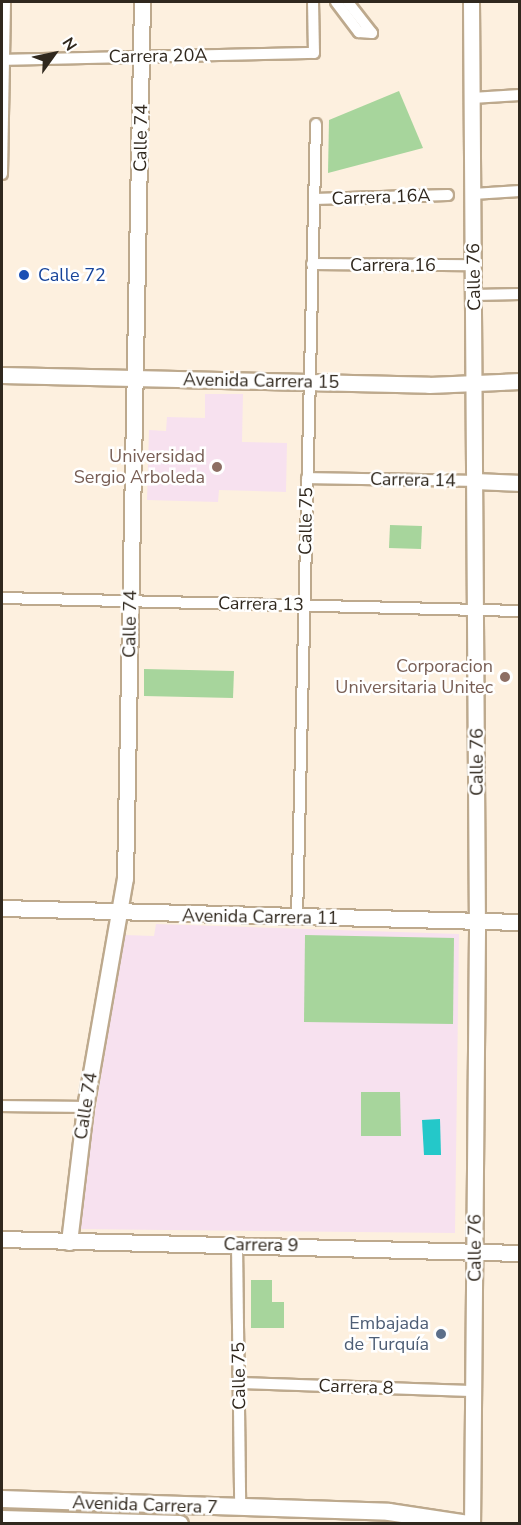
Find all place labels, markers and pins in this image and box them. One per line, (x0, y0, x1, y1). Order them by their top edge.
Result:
place label: Calle 72 (38, 264, 106, 286)
marker: Calle 72 (15, 266, 33, 284)
place label: Universidad Sergio Arboleda (74, 446, 205, 488)
marker: Universidad Sergio Arboleda (210, 460, 224, 474)
place label: Corporacion Universitaria Unitec (335, 656, 493, 698)
marker: Corporacion Universitaria Unitec (498, 670, 512, 684)
place label: Embajada de Turquía (344, 1313, 429, 1356)
marker: Embajada de Turquía (434, 1327, 448, 1341)

